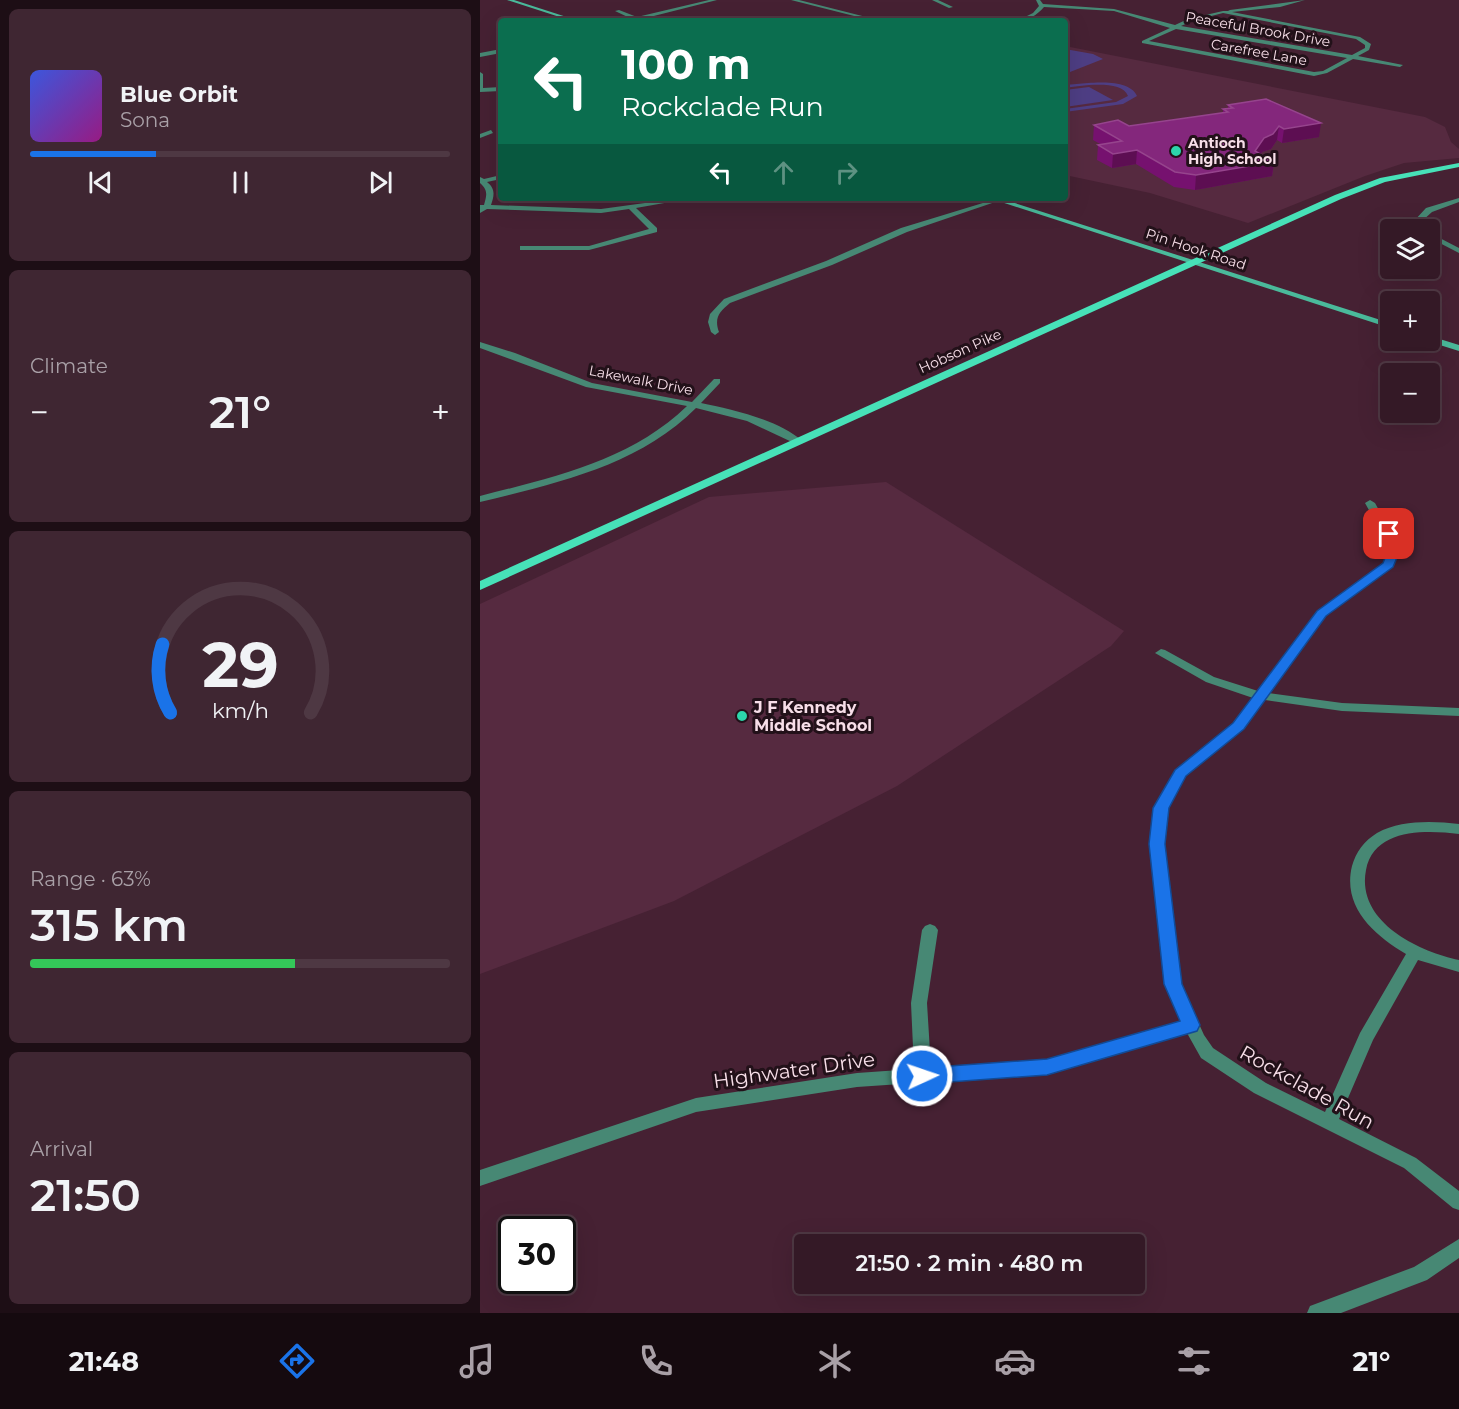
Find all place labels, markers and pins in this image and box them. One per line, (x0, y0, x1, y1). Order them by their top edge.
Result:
place label: Antioch High School (1187, 134, 1276, 168)
marker: Antioch High School (1169, 144, 1183, 158)
pin (1363, 508, 1414, 559)
place label: J F Kennedy Middle School (753, 698, 872, 735)
marker: J F Kennedy Middle School (735, 709, 749, 723)

